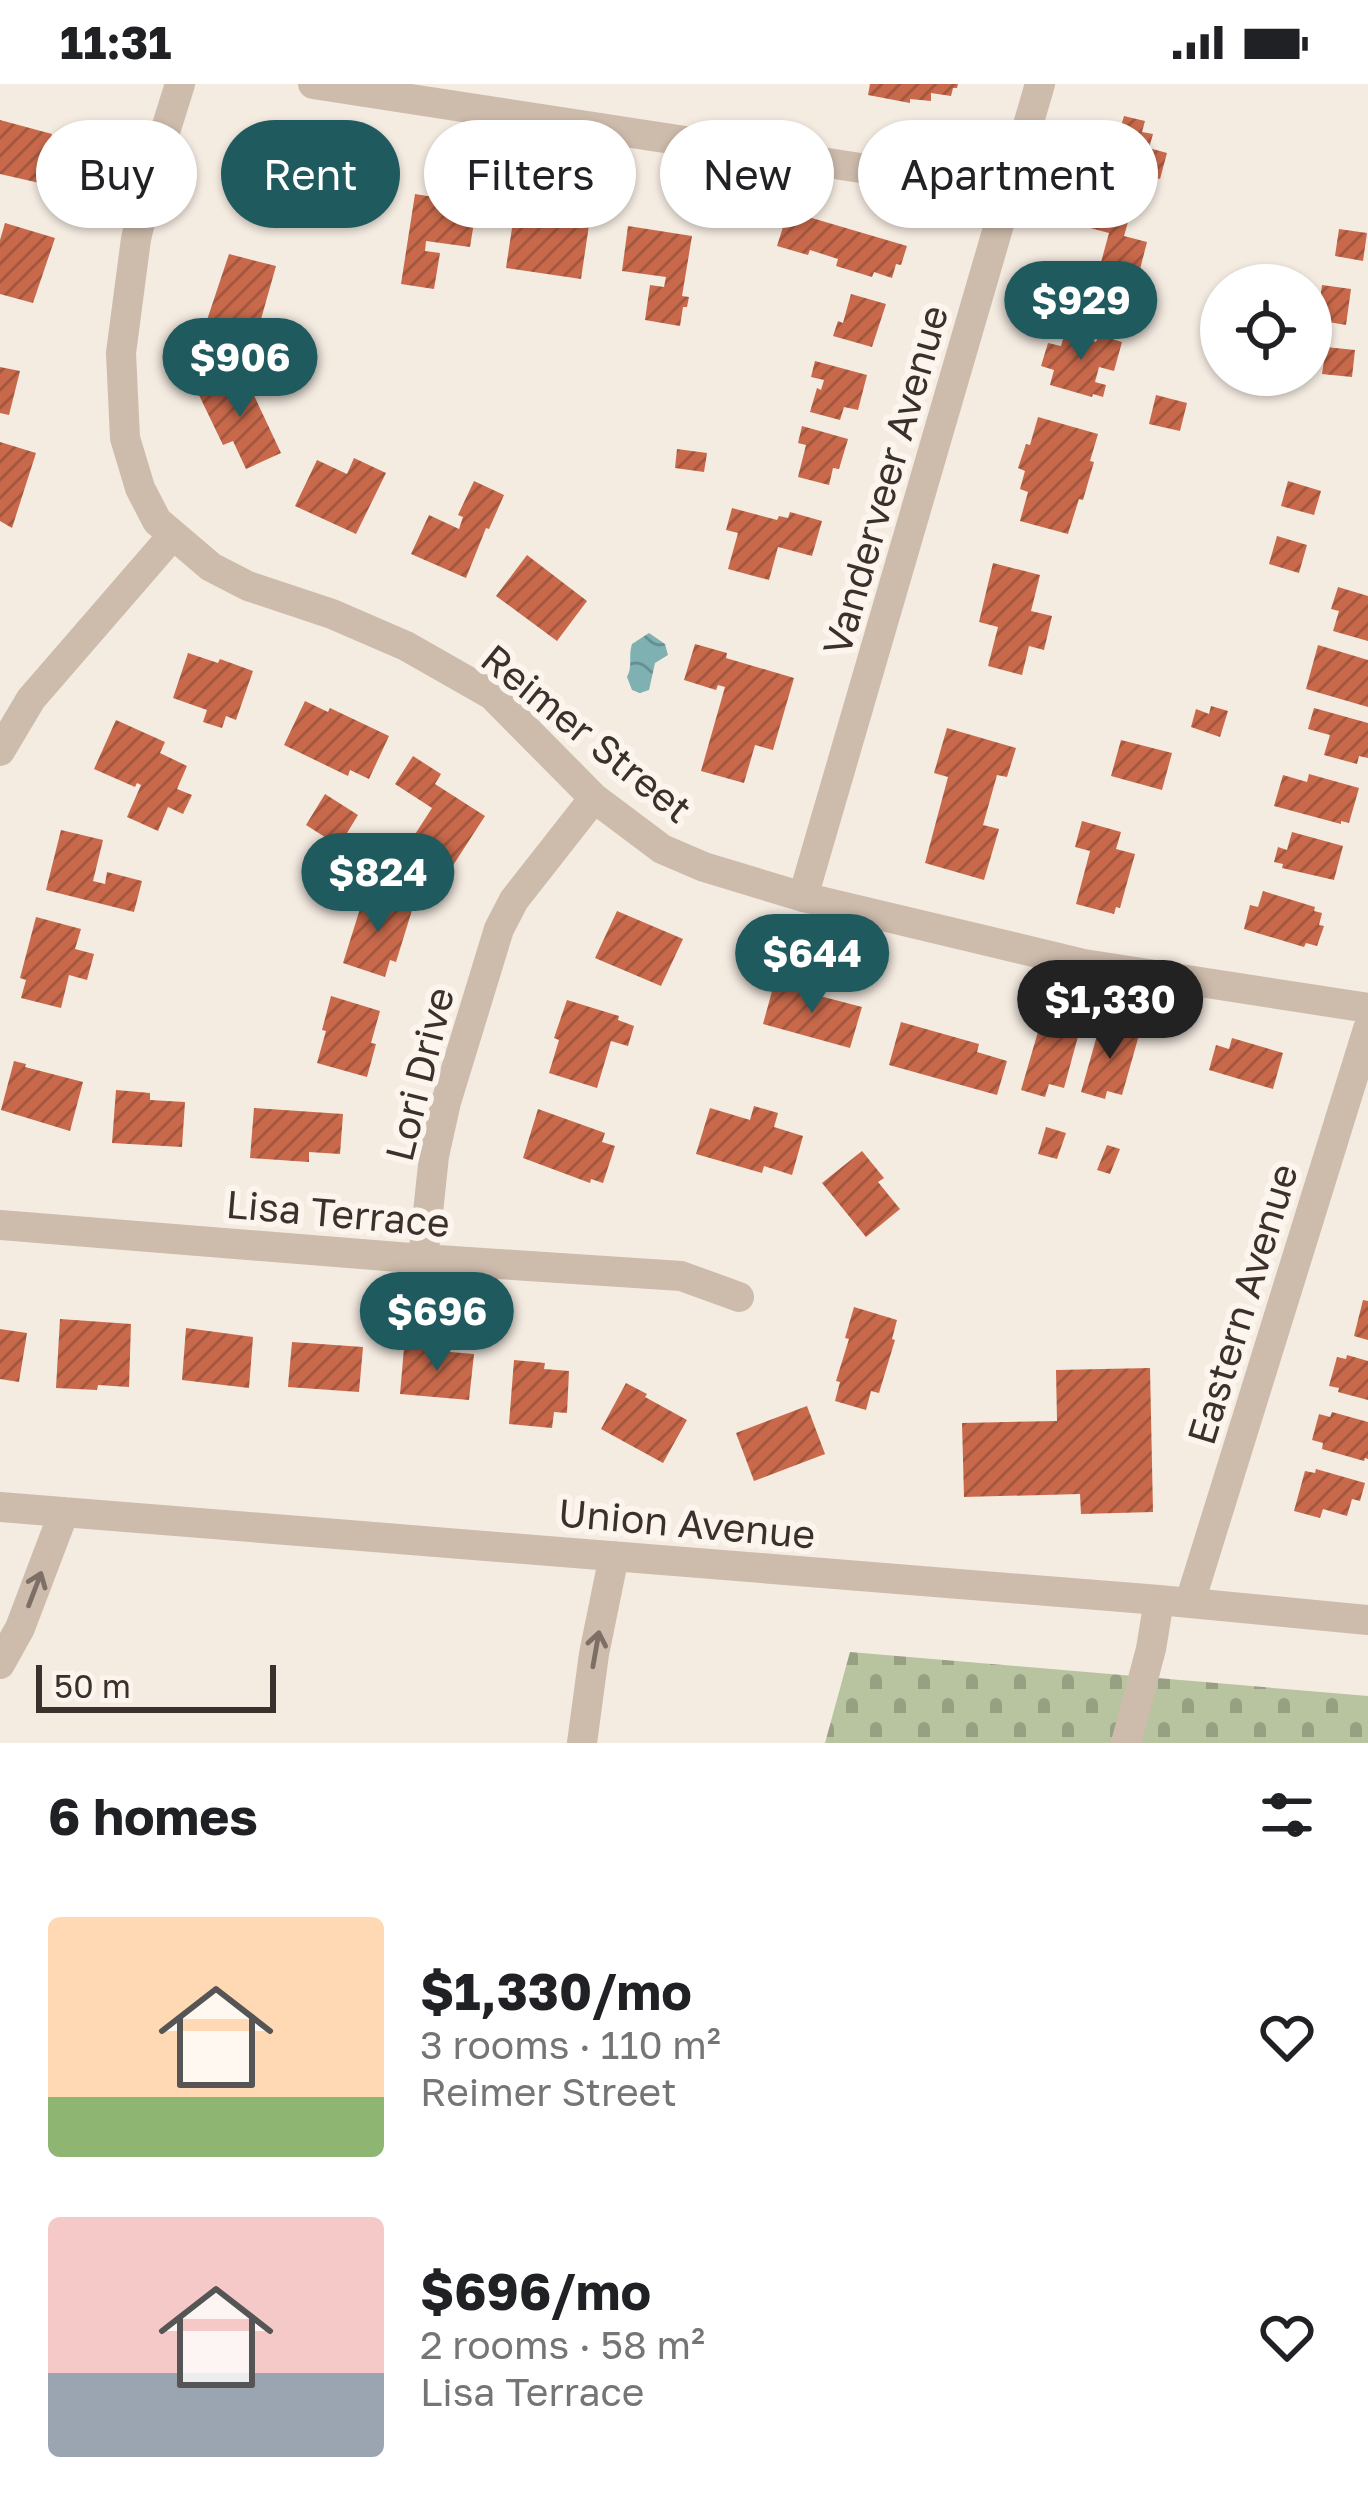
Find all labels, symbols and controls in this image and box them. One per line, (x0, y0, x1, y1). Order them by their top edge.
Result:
text: 11:31 (60, 15, 171, 69)
chip: Buy (36, 120, 197, 228)
chip: Rent (221, 120, 400, 228)
chip: Filters (424, 120, 636, 228)
chip: New (660, 120, 834, 228)
chip: Apartment (858, 120, 1158, 228)
pin: $929 (1010, 261, 1152, 363)
map controls (1200, 264, 1332, 396)
button: locate (1200, 264, 1332, 396)
text: $929 (1031, 276, 1131, 323)
street label: Vanderveer Avenue (813, 300, 957, 660)
pin: $906 (169, 318, 311, 420)
text: $906 (189, 333, 291, 380)
street label: Reimer Street (472, 634, 702, 832)
pin: $824 (307, 833, 449, 935)
text: $824 (328, 848, 428, 895)
pin: $644 (741, 914, 883, 1016)
text: $644 (762, 929, 862, 976)
pin: $1,330 (1012, 960, 1208, 1062)
text: $1,330 (1044, 975, 1176, 1022)
street label: Lori Drive (375, 982, 463, 1166)
street label: Eastern Avenue (1177, 1158, 1307, 1450)
street label: Lisa Terrace (224, 1180, 452, 1246)
pin: $696 (366, 1272, 508, 1374)
text: $696 (387, 1287, 487, 1334)
street label: Union Avenue (557, 1488, 817, 1558)
one-way arrow (26, 1572, 48, 1609)
one-way arrow (585, 1630, 608, 1669)
scale bar (36, 1659, 276, 1712)
text: 50 m (54, 1666, 131, 1705)
icon: filters (1254, 1782, 1320, 1848)
text: 6 homes (48, 1785, 258, 1846)
text: $1,330/mo (420, 1960, 692, 2021)
icon: home (144, 1965, 288, 2109)
icon: heart (1254, 2004, 1320, 2070)
text: 3 rooms · 110 m² (420, 2021, 721, 2068)
text: Reimer Street (420, 2068, 677, 2115)
text: $696/mo (420, 2260, 651, 2321)
icon: home (144, 2265, 288, 2409)
icon: heart (1254, 2304, 1320, 2370)
text: 2 rooms · 58 m² (420, 2321, 705, 2368)
text: Lisa Terrace (420, 2368, 644, 2415)

